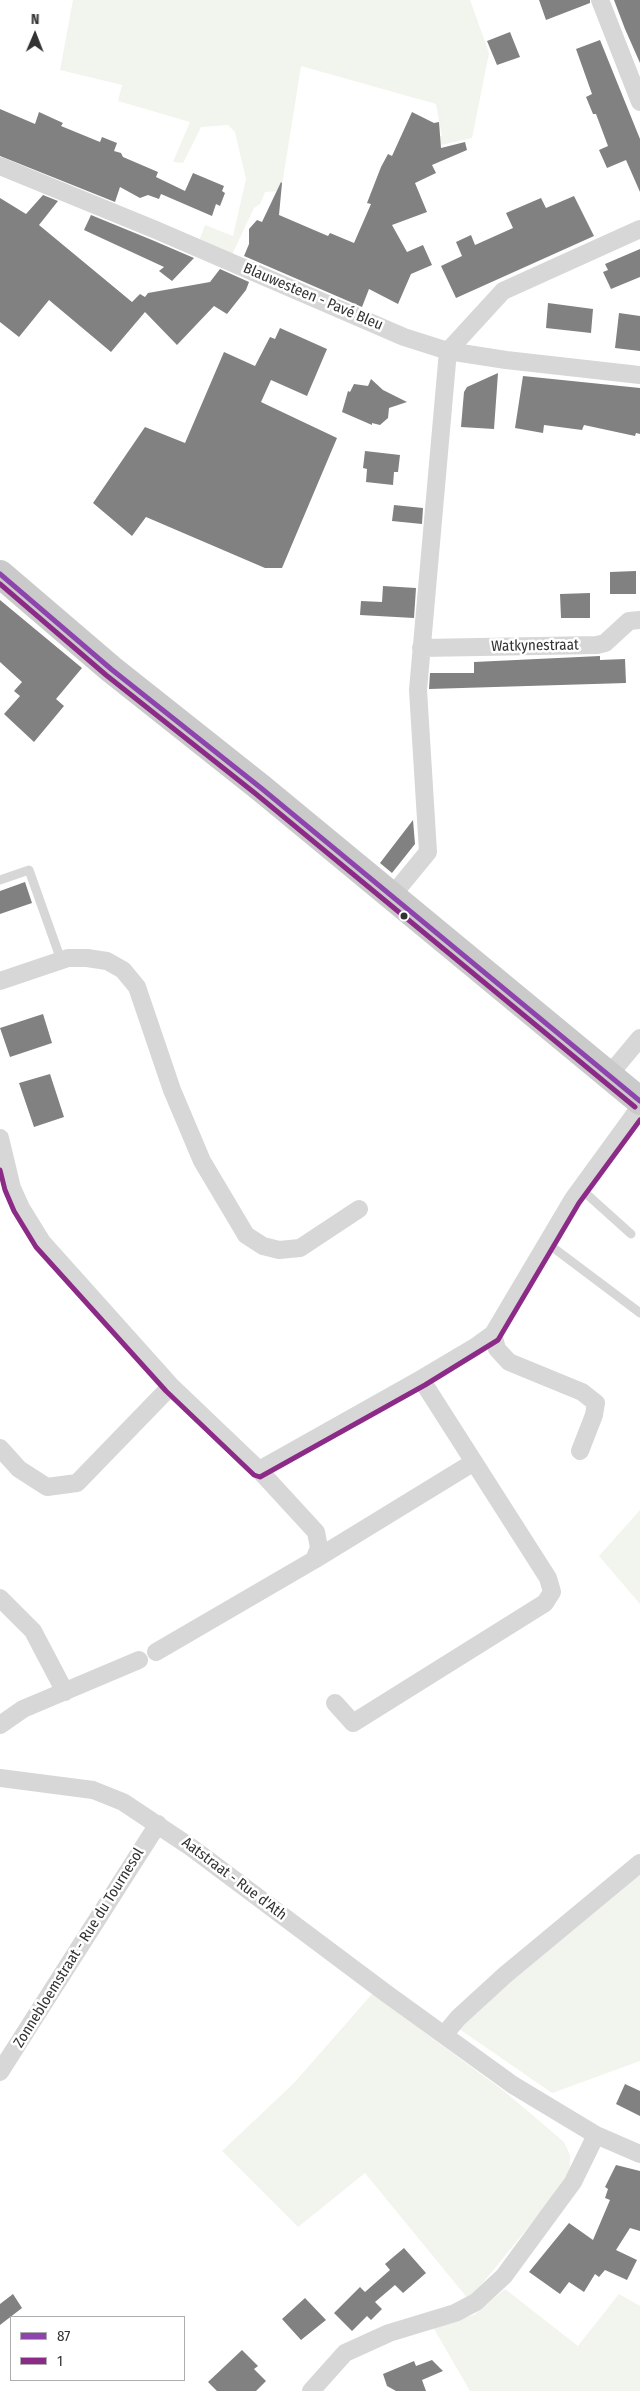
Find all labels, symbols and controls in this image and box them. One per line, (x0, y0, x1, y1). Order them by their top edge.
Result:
north arrow (10, 10, 60, 60)
text: N (31, 11, 40, 28)
street label: Blauwesteen - Pavé Bleu (240, 259, 386, 335)
street label: Watkynestraat (491, 636, 579, 656)
unlabelled marker (399, 911, 409, 921)
street label: Aatstraat - Rue d'Ath (178, 1834, 290, 1924)
street label: Zonnebloemstraat - Rue du Tournesol (10, 1845, 148, 2051)
legend (10, 2316, 185, 2381)
text: 87 (57, 2327, 70, 2345)
text: 1 (57, 2352, 63, 2370)

